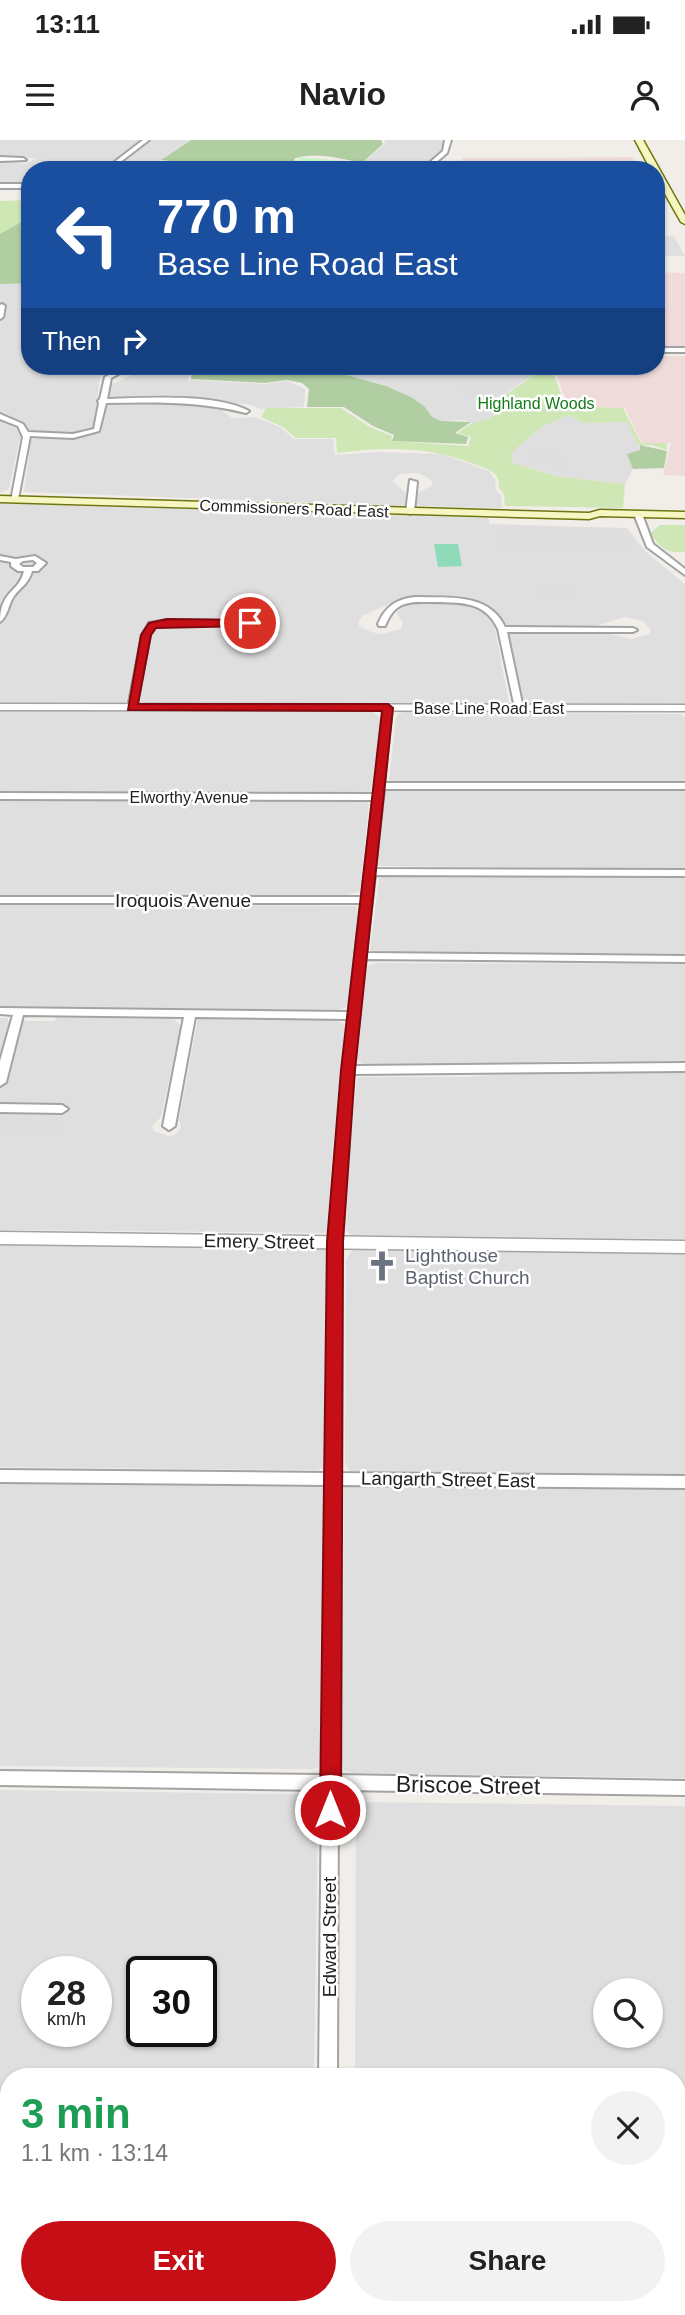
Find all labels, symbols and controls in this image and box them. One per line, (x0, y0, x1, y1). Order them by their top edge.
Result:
text: 13:11 (35, 9, 100, 39)
icon: menu (21, 76, 59, 114)
text: Navio (299, 76, 386, 112)
icon: person (626, 76, 664, 114)
icon: left (42, 189, 133, 280)
text: 770 m (157, 189, 296, 243)
text: Base Line Road East (157, 246, 458, 282)
icon: right (115, 322, 153, 360)
text: Then (42, 326, 101, 356)
park label: Highland Woods (477, 395, 595, 412)
street label: Commissioners Road East (199, 497, 389, 520)
pin (220, 593, 280, 653)
icon: arrive (231, 604, 269, 642)
street label: Base Line Road East (414, 700, 565, 717)
street label: Elworthy Avenue (130, 789, 249, 806)
street label: Iroquois Avenue (115, 890, 251, 911)
street label: Emery Street (203, 1230, 315, 1253)
place label: Lighthouse Baptist Church (405, 1245, 530, 1288)
church icon: Lighthouse Baptist Church (365, 1249, 399, 1283)
street label: Langarth Street East (361, 1467, 536, 1492)
street label: Briscoe Street (396, 1771, 541, 1799)
position arrow (293, 1773, 367, 1847)
street label: Edward Street (319, 1876, 340, 1997)
speed limit sign: 30 (126, 1956, 217, 2047)
text: 28 (47, 1973, 86, 2012)
map controls (593, 1978, 663, 2048)
button: search (593, 1978, 663, 2048)
text: km/h (47, 2009, 86, 2029)
text: 3 min (21, 2090, 131, 2137)
button: close (591, 2091, 665, 2165)
text: 1.1 km · 13:14 (21, 2140, 168, 2166)
button: Exit (21, 2221, 336, 2301)
button: Share (350, 2221, 665, 2301)

